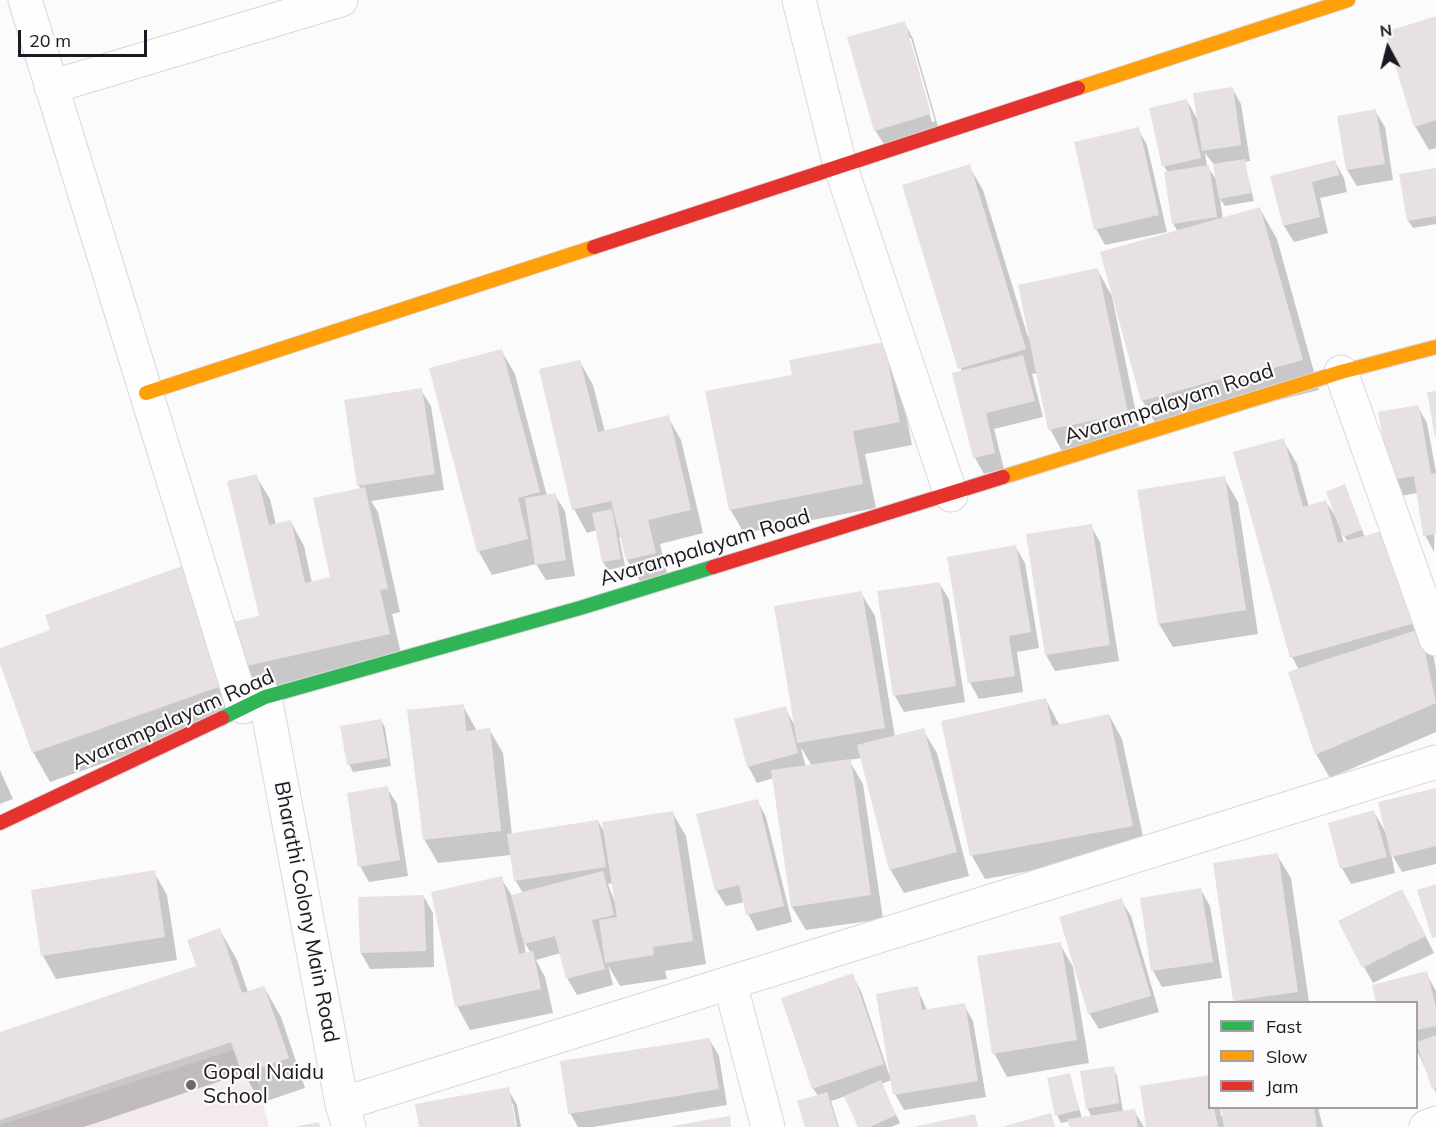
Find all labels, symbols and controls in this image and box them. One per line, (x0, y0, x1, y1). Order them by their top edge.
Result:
scale bar (21, 18, 150, 56)
north arrow (1358, 18, 1418, 78)
text: N (1379, 19, 1393, 41)
text: 20 m (29, 29, 71, 52)
street label: Avarampalayam Road (1061, 358, 1277, 450)
street label: Avarampalayam Road (597, 504, 813, 592)
street label: Avarampalayam Road (68, 664, 278, 776)
street label: Bharathi Colony Main Road (268, 779, 344, 1045)
legend (1208, 1001, 1418, 1109)
text: Fast (1266, 1015, 1302, 1038)
text: Slow (1266, 1045, 1307, 1068)
place label: Gopal Naidu School (203, 1060, 324, 1110)
text: Jam (1266, 1075, 1299, 1098)
marker: Gopal Naidu School (184, 1078, 198, 1092)

